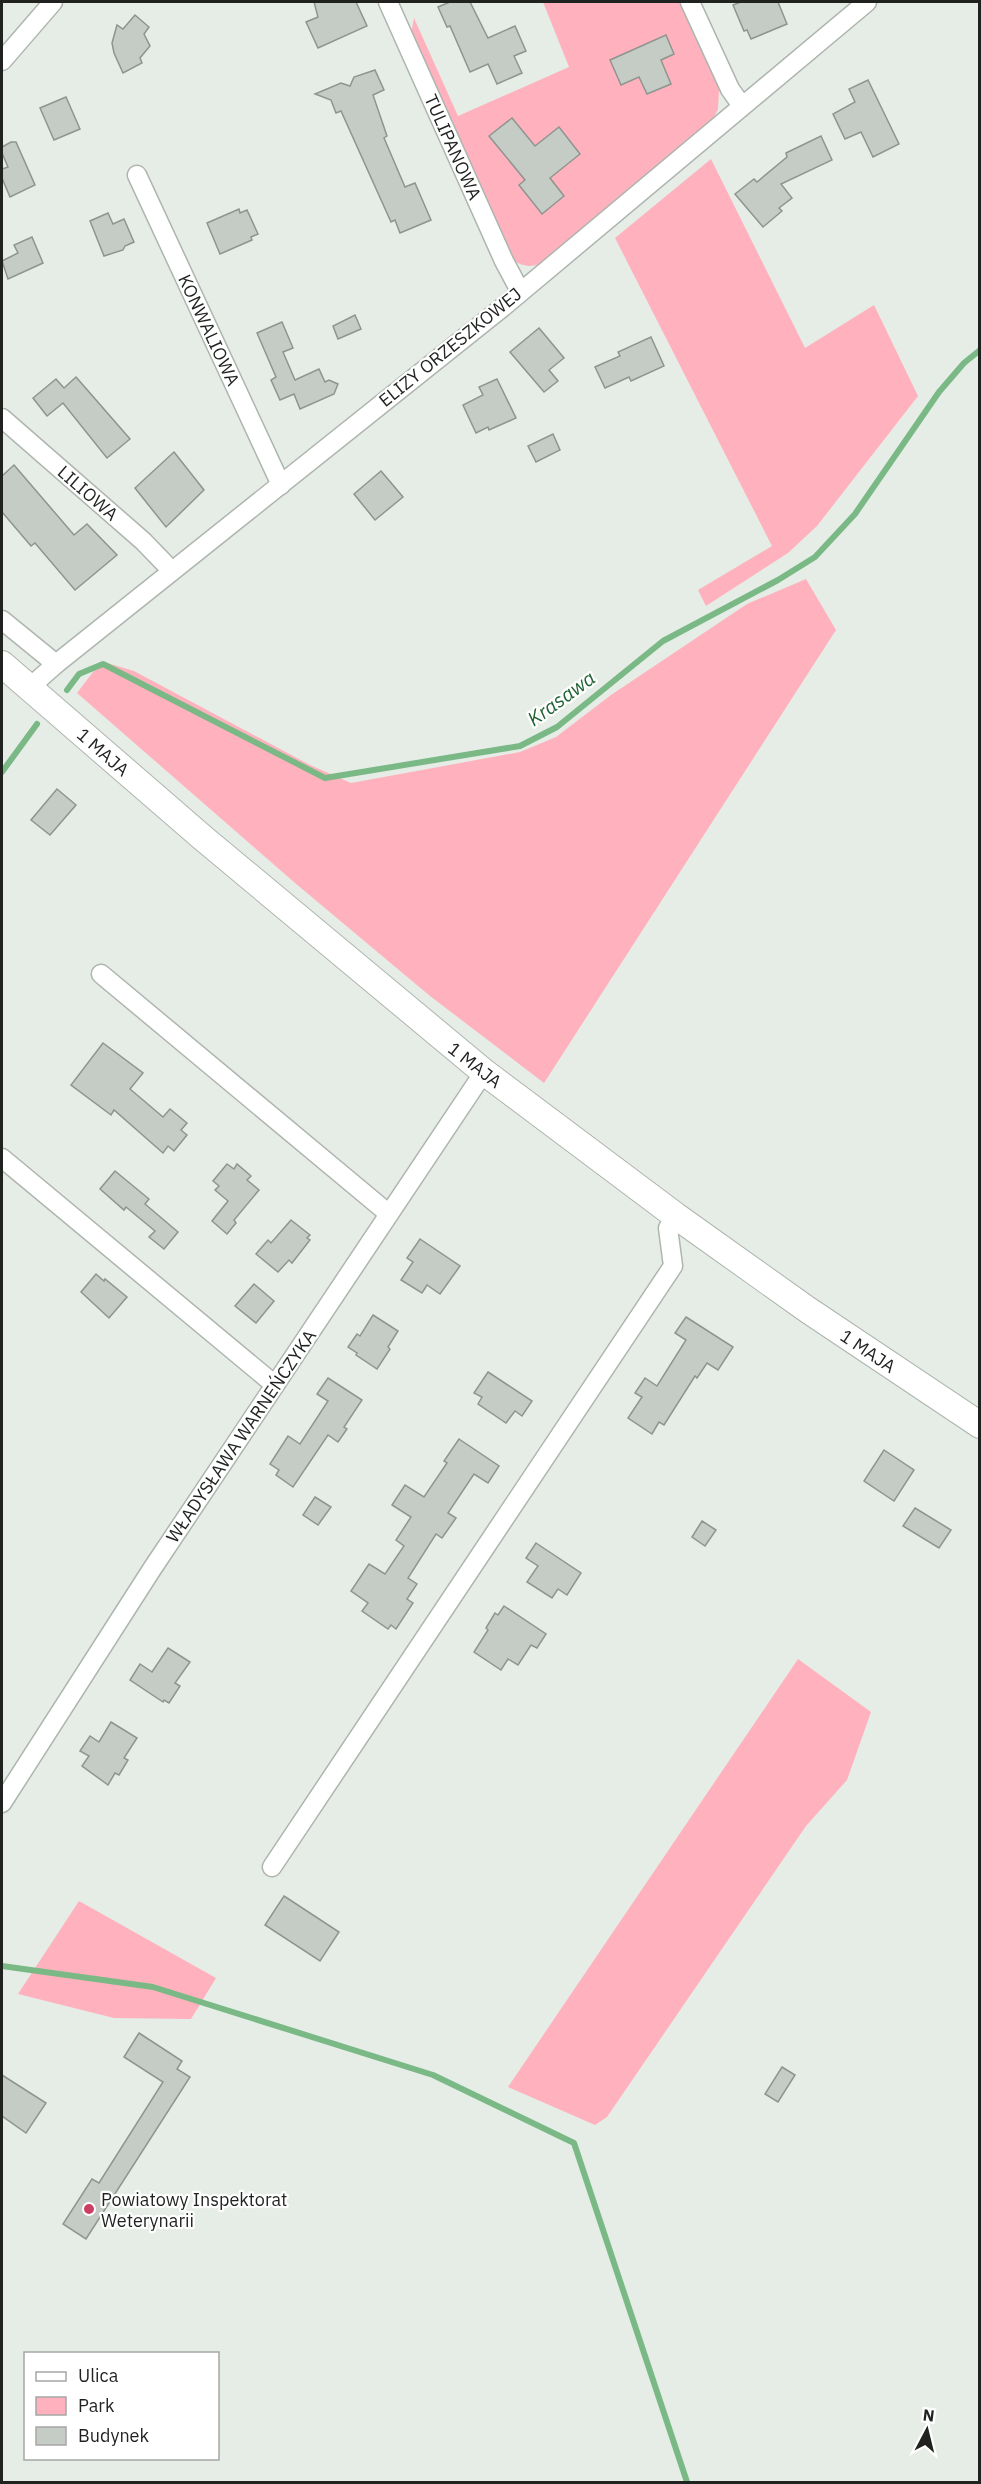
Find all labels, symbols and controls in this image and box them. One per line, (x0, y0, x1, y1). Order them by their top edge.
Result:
street label: TULIPANOWA (419, 91, 487, 204)
street label: KONWALIOWA (173, 271, 245, 390)
street label: ELIZY ORZESZKOWEJ (374, 282, 526, 412)
street label: LILIOWA (53, 460, 123, 526)
water label: Krasawa (522, 664, 600, 732)
street label: 1 MAJA (72, 723, 134, 781)
street label: 1 MAJA (444, 1037, 507, 1093)
street label: 1 MAJA (836, 1324, 900, 1378)
street label: WŁADYSŁAWA WARNEŃCZYKA (161, 1325, 321, 1547)
place label: Powiatowy Inspektorat Weterynarii (101, 2188, 287, 2232)
marker: Powiatowy Inspektorat Weterynarii (82, 2202, 96, 2216)
legend (24, 2352, 219, 2460)
text: Ulica (78, 2364, 119, 2387)
text: Park (78, 2394, 115, 2417)
north arrow (897, 2400, 957, 2460)
text: N (922, 2404, 936, 2426)
text: Budynek (78, 2424, 150, 2447)

